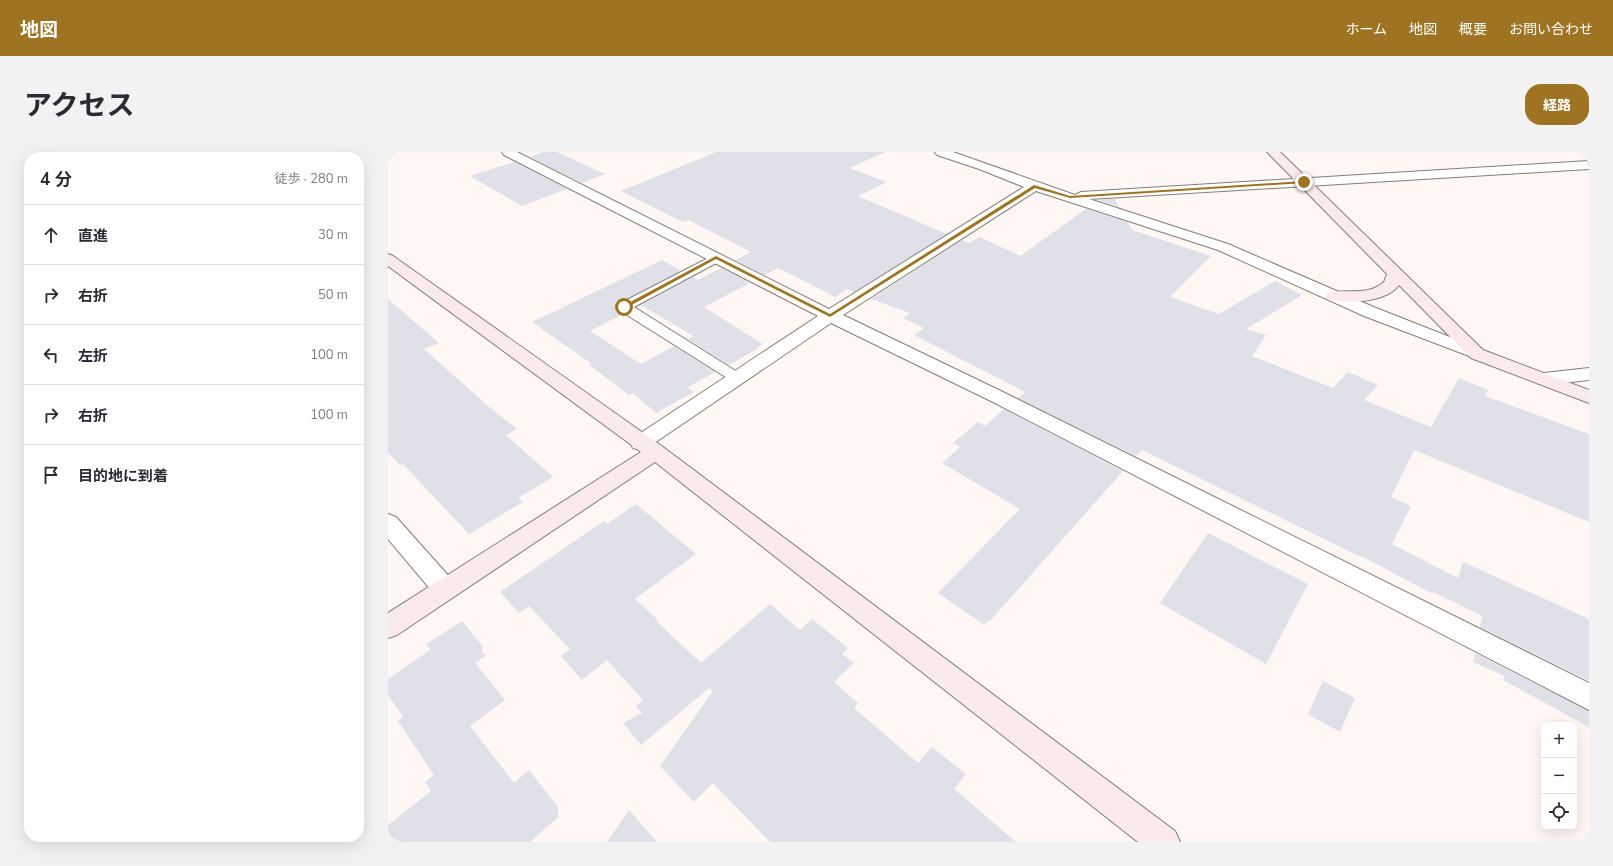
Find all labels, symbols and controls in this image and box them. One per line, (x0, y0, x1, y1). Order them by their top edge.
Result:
text: 地図 (20, 17, 58, 43)
text: ホーム (1345, 20, 1387, 39)
text: 地図 (1409, 20, 1437, 39)
text: 概要 (1459, 20, 1487, 39)
text: お問い合わせ (1509, 20, 1593, 39)
button: 経路 (1525, 84, 1589, 125)
text: アクセス (24, 87, 135, 125)
text: 4 分 (40, 168, 72, 191)
text: 徒歩 · 280 m (274, 170, 348, 188)
route end (1295, 173, 1313, 191)
icon: ahead (40, 224, 62, 246)
text: 直進 (78, 226, 108, 246)
text: 30 m (318, 226, 348, 244)
icon: right (40, 284, 62, 306)
text: 右折 (78, 286, 108, 306)
text: 50 m (318, 286, 348, 304)
route start (615, 298, 633, 316)
icon: left (40, 344, 62, 366)
text: 左折 (78, 346, 108, 366)
text: 100 m (310, 346, 348, 364)
icon: right (40, 404, 62, 426)
text: 右折 (78, 406, 108, 426)
text: 100 m (310, 406, 348, 424)
icon: arrive (40, 464, 62, 486)
text: 目的地に到着 (78, 466, 168, 486)
map controls (1541, 722, 1577, 830)
button: + (1541, 722, 1577, 758)
button: − (1541, 758, 1577, 794)
button: locate (1541, 794, 1577, 830)

